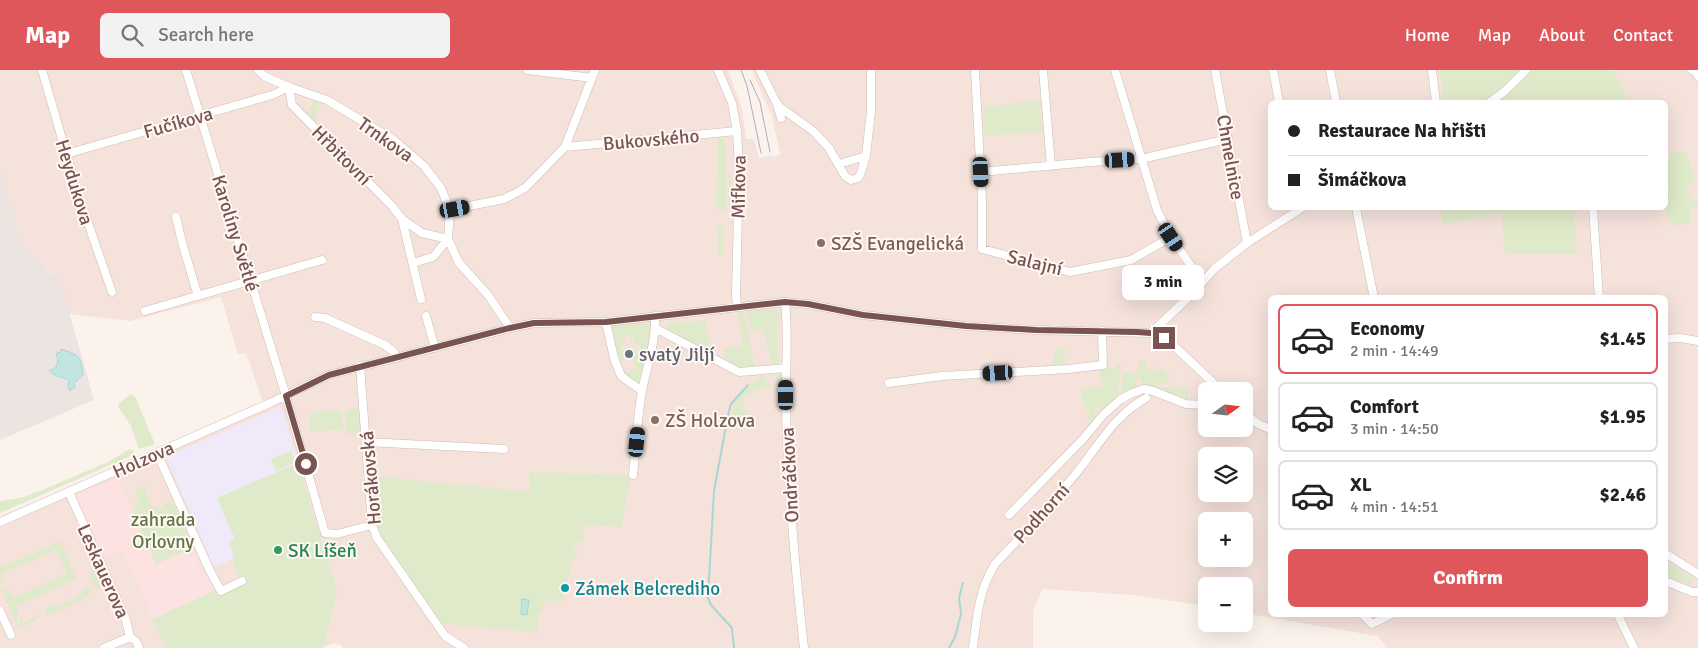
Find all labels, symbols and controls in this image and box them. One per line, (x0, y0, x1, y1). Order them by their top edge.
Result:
search box (100, 13, 450, 58)
text: Map (25, 20, 70, 50)
icon: search (118, 21, 146, 49)
text: Search here (158, 23, 254, 47)
text: Home (1405, 24, 1450, 46)
text: Map (1478, 24, 1511, 46)
text: About (1539, 24, 1585, 46)
text: Contact (1613, 24, 1673, 46)
street label: Fučíkova (141, 102, 216, 144)
street label: Trnkova (353, 112, 418, 168)
street label: Chmelnice (1211, 113, 1249, 202)
text: Restaurace Na hřišti (1318, 119, 1486, 143)
street label: Hřbitovní (306, 121, 377, 191)
street label: Bukovského (602, 124, 700, 156)
street label: Heydukova (50, 137, 98, 228)
car (1104, 152, 1135, 168)
street label: Mifkova (726, 155, 752, 219)
car (972, 157, 989, 187)
text: Šimáčkova (1318, 168, 1406, 192)
street label: Karolíny Světlé (206, 172, 264, 295)
car (438, 199, 471, 219)
car (1156, 220, 1185, 254)
place label: SZŠ Evangelická (831, 231, 964, 256)
marker: SZŠ Evangelická (815, 237, 827, 249)
street label: Salajní (1005, 245, 1066, 282)
callout: 3 min (1123, 266, 1205, 300)
text: 3 min (1144, 272, 1182, 292)
icon: car (1290, 317, 1335, 362)
text: Economy (1350, 317, 1424, 341)
route end (1153, 327, 1175, 349)
text: $1.45 (1600, 327, 1646, 351)
text: 2 min · 14:49 (1350, 341, 1439, 361)
place label: svatý Jiljí (639, 343, 716, 367)
marker: svatý Jiljí (623, 348, 635, 360)
car (982, 365, 1013, 381)
car (778, 380, 793, 410)
north arrow (1198, 382, 1252, 438)
map controls (1198, 382, 1253, 632)
icon: car (1290, 395, 1335, 440)
text: Comfort (1350, 395, 1419, 419)
text: $1.95 (1600, 405, 1646, 429)
place label: ZŠ Holzova (665, 408, 755, 433)
marker: ZŠ Holzova (649, 414, 661, 426)
text: 3 min · 14:50 (1350, 419, 1439, 439)
car (627, 426, 646, 458)
street label: Ondráčkova (776, 427, 804, 523)
street label: Horákovská (355, 430, 387, 526)
street label: Holzova (109, 436, 178, 484)
button: layers (1198, 447, 1253, 502)
route start (295, 453, 317, 475)
icon: car (1290, 473, 1335, 518)
text: XL (1350, 473, 1372, 497)
street label: Podhorní (1008, 478, 1076, 549)
text: $2.46 (1600, 483, 1646, 507)
text: 4 min · 14:51 (1350, 497, 1439, 517)
park label: zahrada Orlovny (131, 508, 195, 554)
button: + (1198, 512, 1253, 567)
street label: Leskauerova (72, 520, 135, 622)
place label: SK Líšeň (288, 539, 357, 563)
marker: SK Líšeň (272, 544, 284, 556)
button: Confirm (1288, 549, 1648, 607)
place label: Zámek Belcrediho (575, 577, 720, 601)
button: − (1198, 577, 1253, 632)
marker: Zámek Belcrediho (559, 582, 571, 594)

